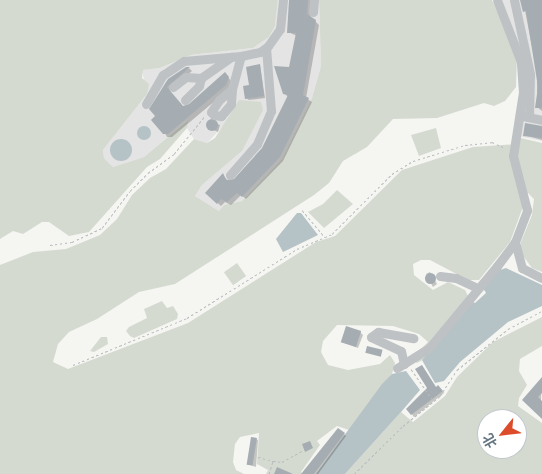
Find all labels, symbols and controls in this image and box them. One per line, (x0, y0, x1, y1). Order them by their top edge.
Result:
north arrow (477, 409, 527, 459)
text: 北 (478, 431, 500, 451)

